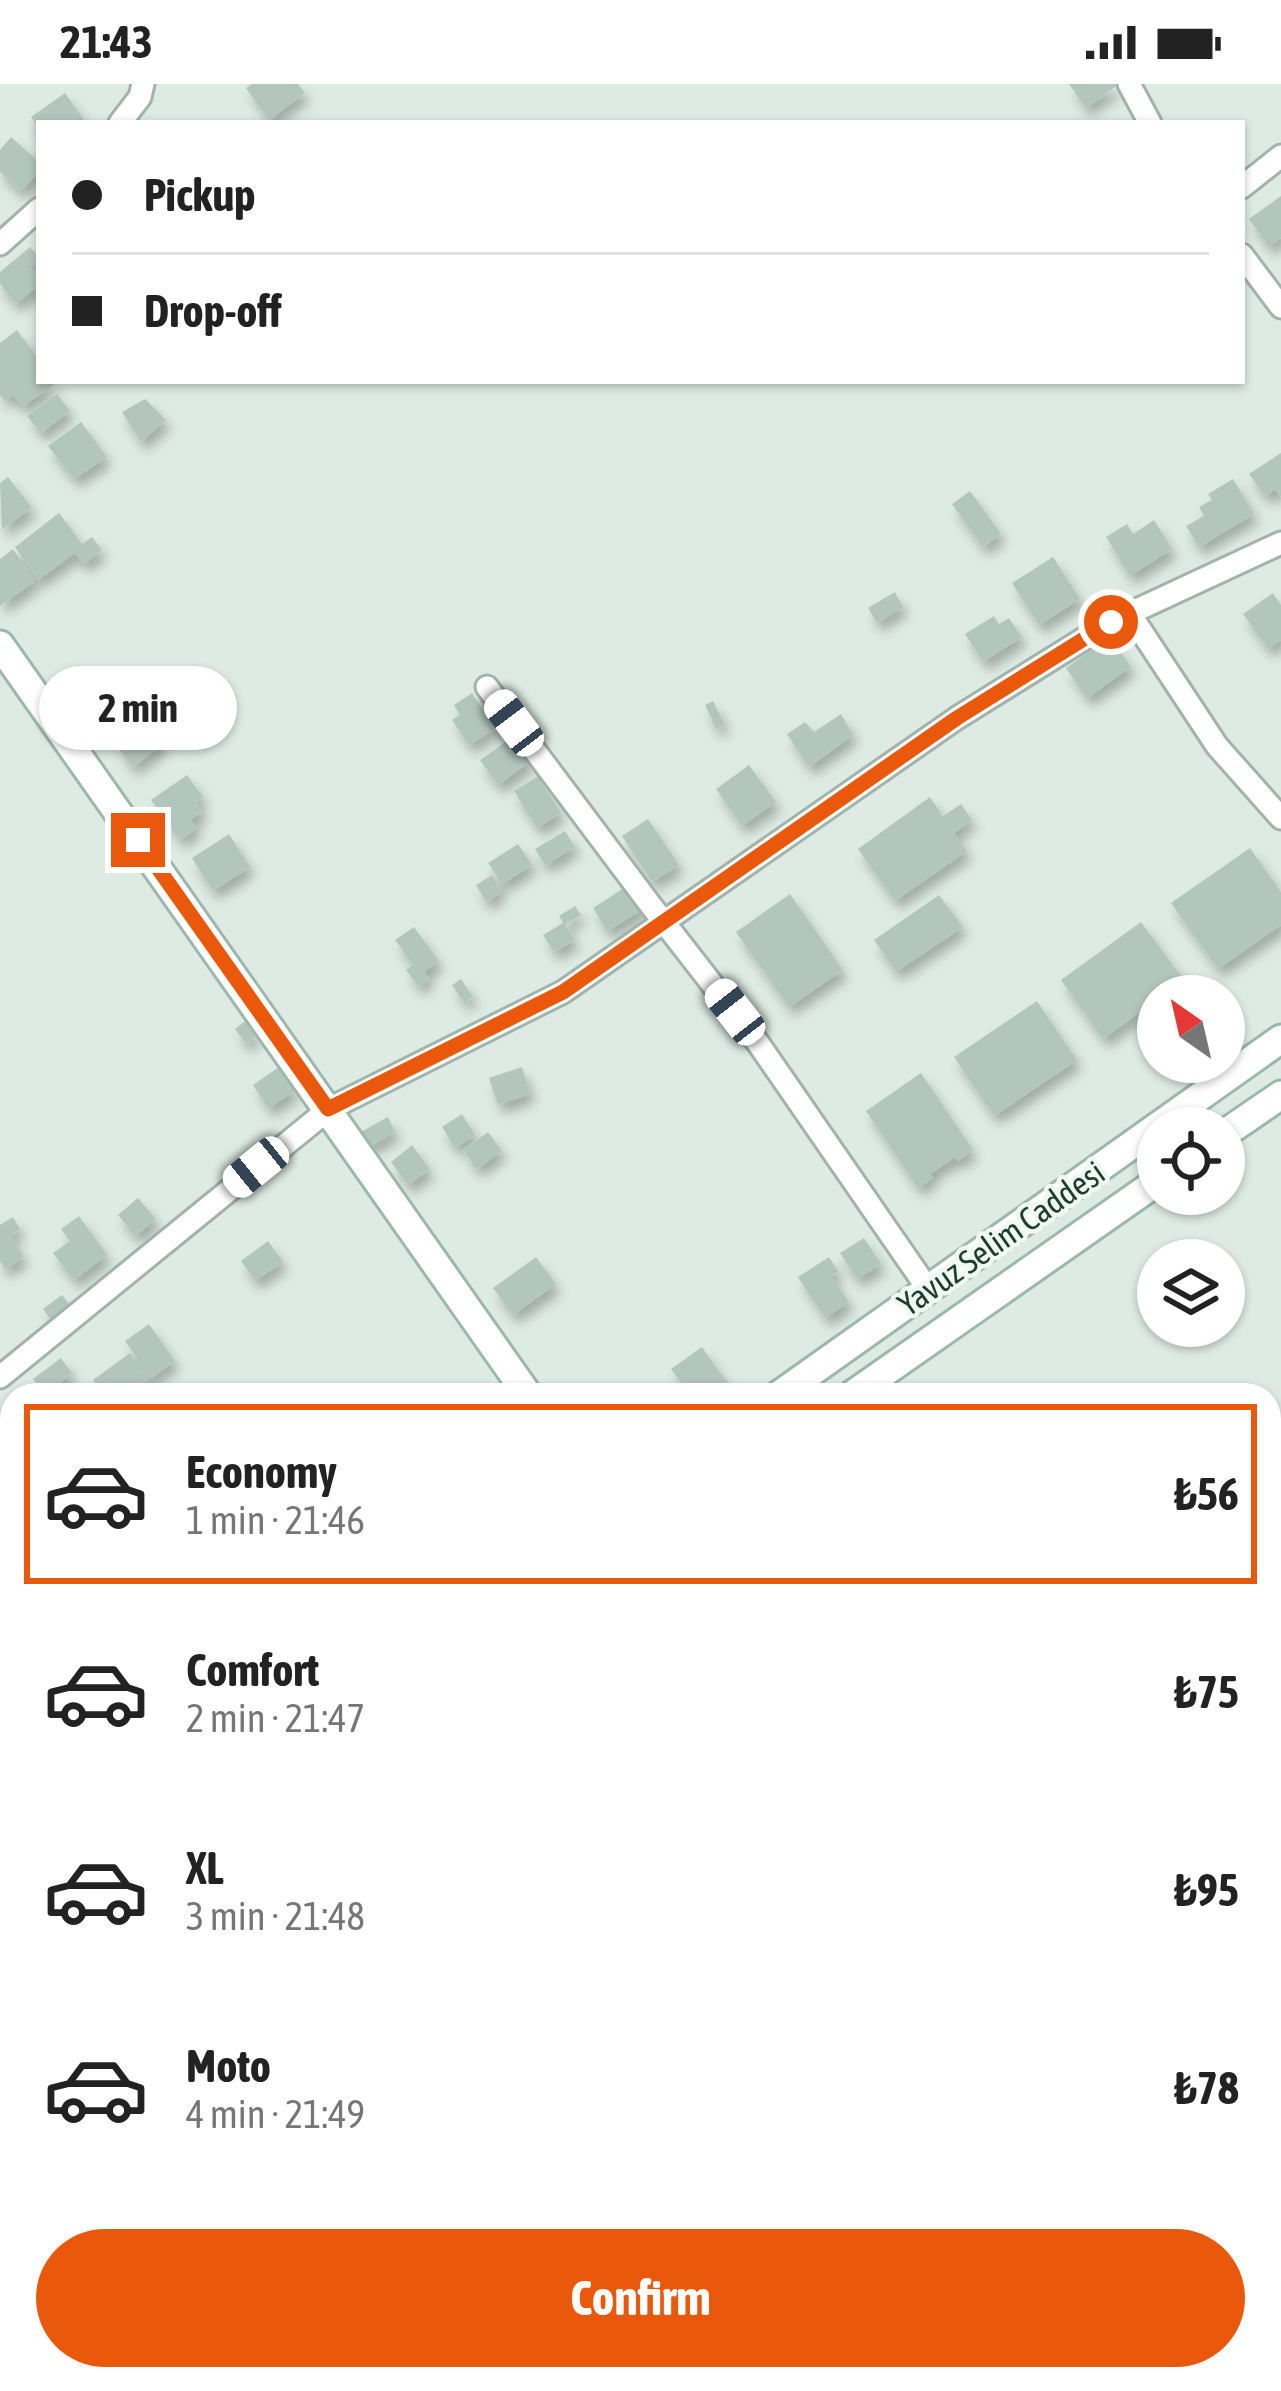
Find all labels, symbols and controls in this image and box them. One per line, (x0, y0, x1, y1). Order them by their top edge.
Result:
text: 21:43 (60, 16, 153, 68)
text: Pickup (144, 169, 255, 221)
text: Drop-off (144, 285, 282, 337)
route start (1084, 595, 1138, 649)
callout: 2 min (39, 666, 237, 750)
car (478, 683, 550, 763)
text: 2 min (98, 686, 178, 730)
route end (111, 813, 165, 867)
car (699, 973, 771, 1051)
north arrow (1137, 975, 1245, 1083)
map controls (1137, 975, 1245, 1347)
button: locate (1137, 1107, 1245, 1215)
car (217, 1130, 295, 1204)
street label: Yavuz Selim Caddesi (891, 1153, 1111, 1323)
button: layers (1137, 1239, 1245, 1347)
icon: car (42, 1440, 150, 1548)
text: Economy (186, 1446, 337, 1498)
text: ₺56 (1174, 1468, 1239, 1520)
text: 1 min · 21:46 (186, 1498, 365, 1542)
icon: car (42, 1638, 150, 1746)
text: Comfort (186, 1644, 319, 1696)
text: ₺75 (1174, 1666, 1239, 1718)
text: 2 min · 21:47 (186, 1696, 365, 1740)
icon: car (42, 1836, 150, 1944)
text: XL (186, 1842, 224, 1894)
text: ₺95 (1174, 1864, 1239, 1916)
text: 3 min · 21:48 (186, 1894, 365, 1938)
icon: car (42, 2034, 150, 2142)
text: Moto (186, 2040, 271, 2092)
text: ₺78 (1174, 2062, 1239, 2114)
text: 4 min · 21:49 (186, 2092, 365, 2136)
button: Confirm (36, 2229, 1245, 2367)

